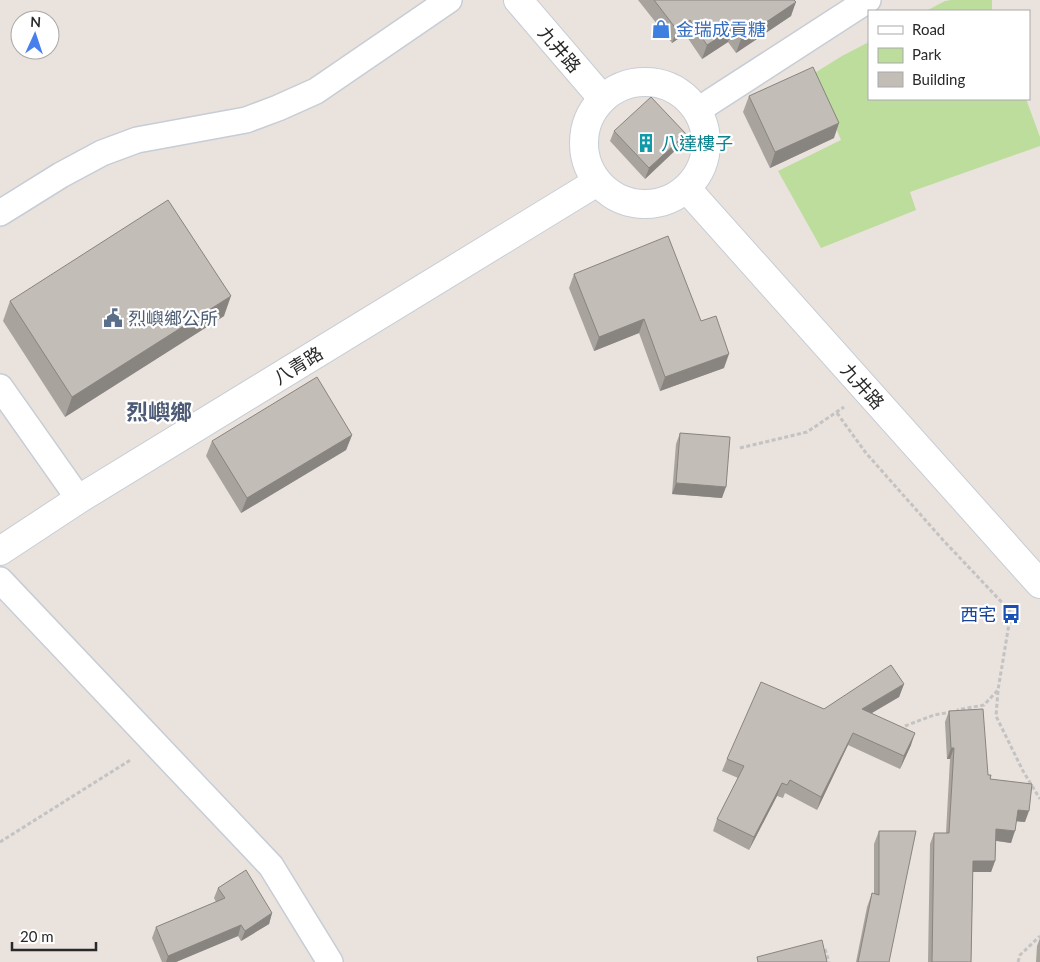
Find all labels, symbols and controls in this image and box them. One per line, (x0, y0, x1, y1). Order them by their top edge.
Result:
north arrow (10, 10, 60, 60)
legend (868, 10, 1030, 100)
text: N (30, 13, 42, 30)
shop icon: 金瑞成貢糖 (650, 18, 672, 40)
place label: 金瑞成貢糖 (676, 18, 766, 40)
text: Road (912, 20, 945, 38)
street label: 九井路 (534, 21, 586, 77)
text: Park (912, 45, 942, 63)
text: Building (912, 70, 965, 88)
building icon: 八達樓子 (635, 132, 657, 154)
place label: 八達樓子 (661, 132, 733, 154)
public building icon: 烈嶼鄉公所 (102, 307, 124, 329)
place label: 烈嶼鄉公所 (128, 307, 218, 329)
street label: 八青路 (269, 341, 327, 389)
street label: 九井路 (837, 359, 889, 413)
district label: 烈嶼鄉 (126, 398, 192, 425)
place label: 西宅 (960, 603, 996, 625)
bus stop icon: 西宅 (1000, 603, 1022, 625)
scale bar (12, 920, 96, 952)
text: 20 m (20, 927, 54, 945)

